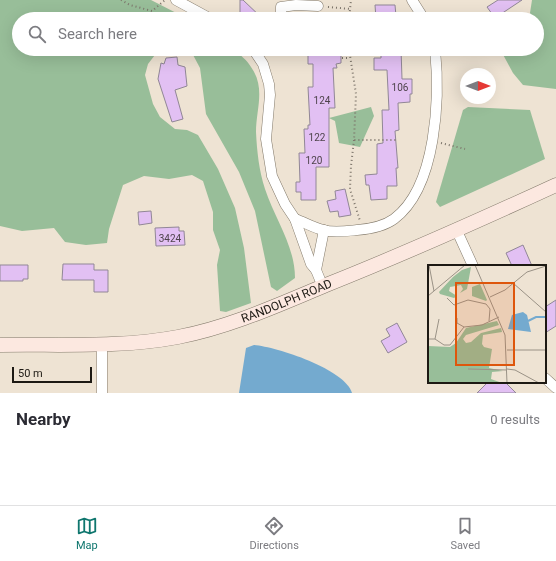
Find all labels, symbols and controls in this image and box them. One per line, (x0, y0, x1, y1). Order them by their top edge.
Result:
search box (12, 12, 544, 56)
icon: search (26, 23, 48, 45)
text: Search here (58, 25, 137, 43)
north arrow (460, 68, 496, 104)
house number: 106 (392, 82, 409, 93)
house number: 124 (314, 95, 331, 106)
house number: 122 (309, 132, 326, 143)
house number: 120 (306, 155, 323, 166)
house number: 3424 (159, 233, 182, 244)
inset map (428, 265, 546, 383)
street label: RANDOLPH ROAD (239, 276, 334, 326)
scale bar (12, 365, 92, 384)
text: 50 m (18, 367, 43, 380)
text: Nearby (16, 409, 71, 429)
text: 0 results (490, 412, 540, 427)
tab: Map (76, 515, 98, 552)
tab: Directions (249, 515, 299, 552)
tab: Saved (450, 515, 480, 552)

